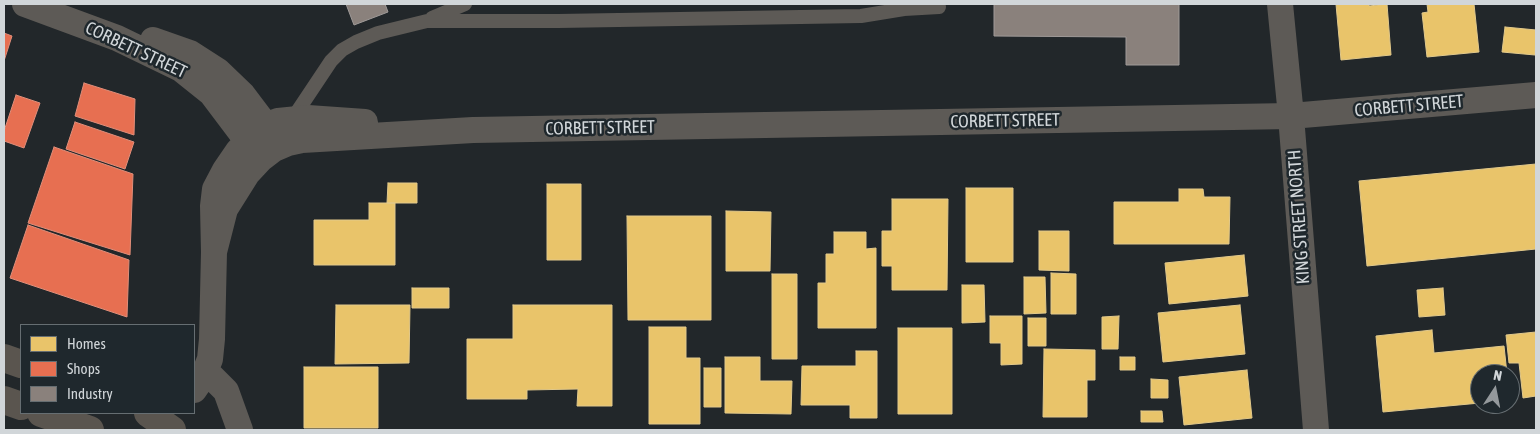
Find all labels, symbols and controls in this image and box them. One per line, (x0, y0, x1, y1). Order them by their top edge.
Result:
street label: CORBETT STREET (82, 17, 190, 83)
street label: CORBETT STREET (1354, 90, 1464, 122)
street label: CORBETT STREET (950, 109, 1060, 133)
street label: CORBETT STREET (545, 116, 655, 140)
street label: KING STREET NORTH (1284, 149, 1314, 285)
legend (20, 324, 195, 414)
text: Homes (67, 335, 106, 352)
text: Shops (67, 360, 100, 377)
north arrow (1470, 364, 1520, 414)
text: N (1492, 367, 1503, 384)
text: Industry (67, 385, 113, 402)

